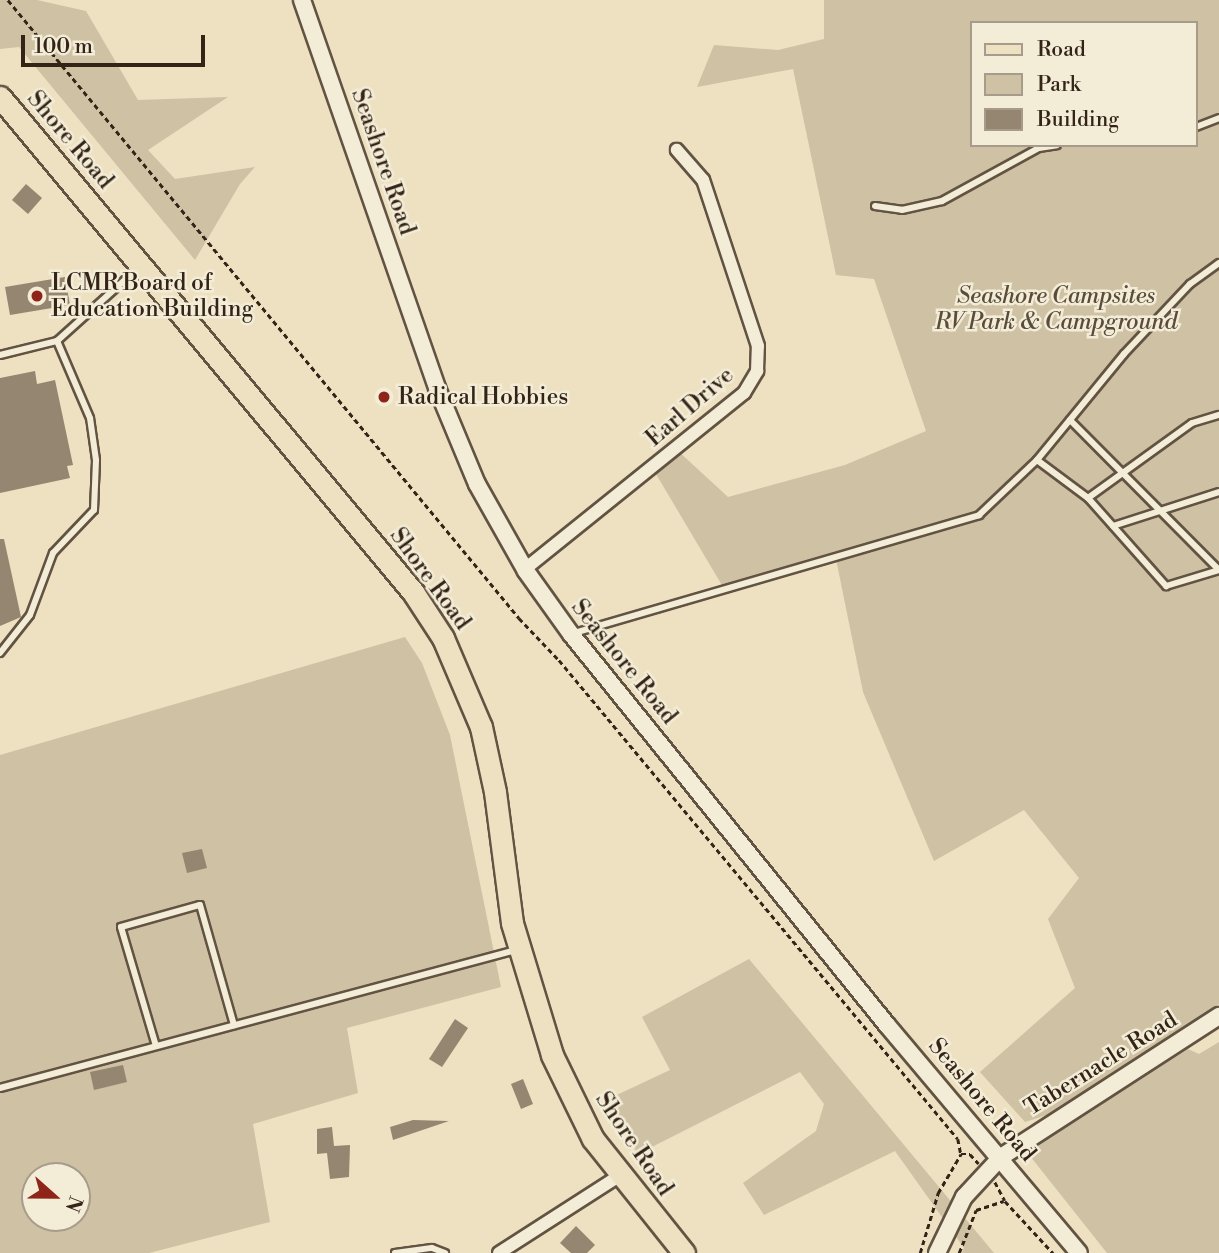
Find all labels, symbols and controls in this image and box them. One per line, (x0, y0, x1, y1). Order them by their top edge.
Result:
scale bar (24, 21, 208, 65)
legend (970, 21, 1198, 147)
text: 100 m (34, 34, 93, 60)
text: Road (1037, 37, 1086, 63)
text: Park (1037, 72, 1081, 98)
street label: Shore Road (21, 85, 119, 195)
street label: Seashore Road (345, 85, 421, 239)
text: Building (1037, 107, 1119, 133)
place label: LCMR Board of Education Building (51, 269, 253, 323)
park label: Seashore Campsites RV Park & Campground (935, 282, 1177, 336)
marker: LCMR Board of Education Building (29, 288, 45, 304)
street label: Earl Drive (640, 361, 740, 453)
place label: Radical Hobbies (398, 383, 568, 411)
marker: Radical Hobbies (376, 389, 392, 405)
street label: Shore Road (384, 523, 476, 635)
street label: Seashore Road (565, 594, 683, 730)
street label: Tabernacle Road (1020, 1006, 1182, 1122)
street label: Seashore Road (922, 1033, 1042, 1167)
street label: Shore Road (589, 1087, 679, 1201)
north arrow (21, 1162, 91, 1232)
text: N (60, 1192, 88, 1215)

